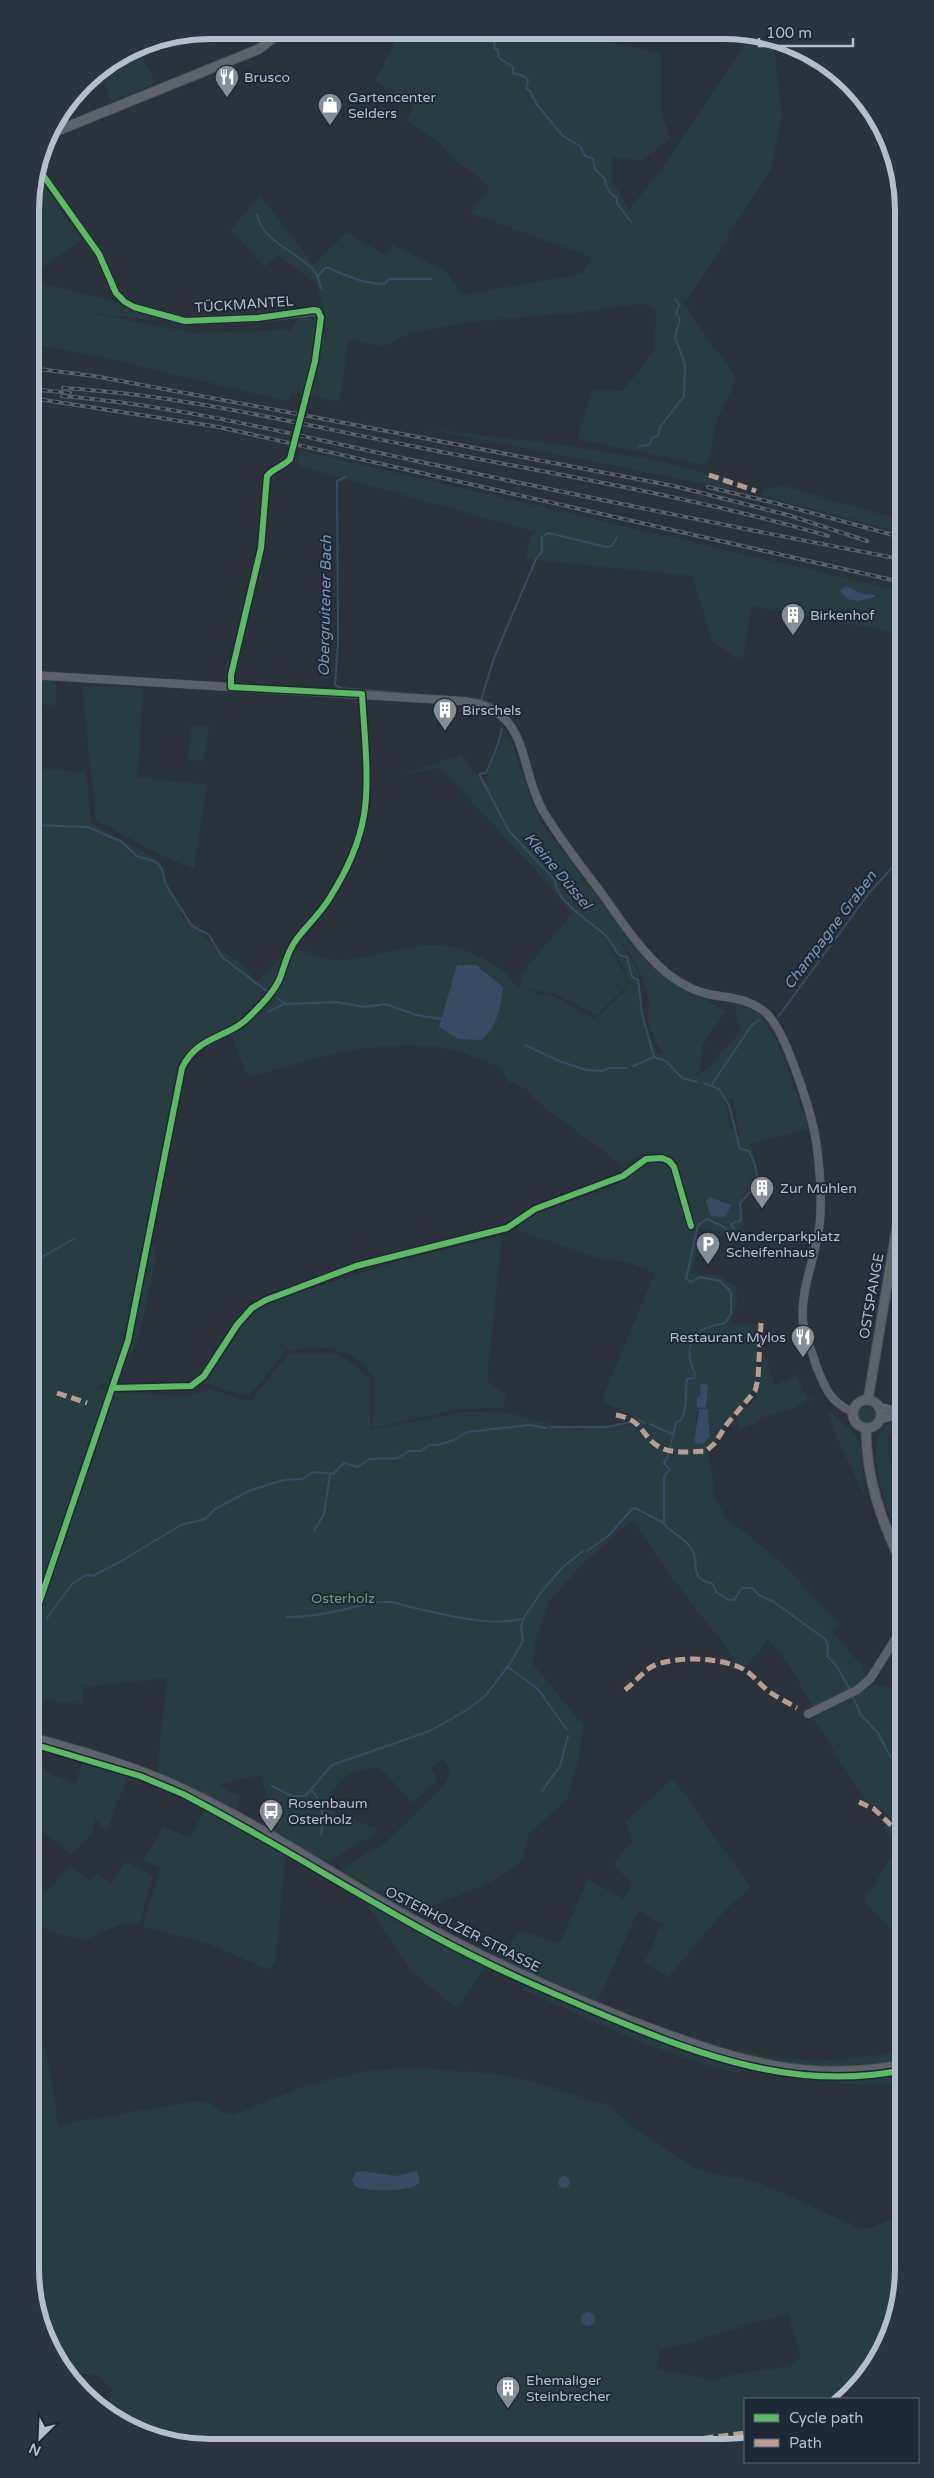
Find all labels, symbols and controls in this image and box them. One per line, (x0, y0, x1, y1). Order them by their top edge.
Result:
scale bar (759, 15, 853, 47)
text: 100 m (766, 24, 812, 42)
restaurant icon: Brusco (214, 64, 240, 98)
place label: Brusco (244, 69, 290, 86)
place label: Gartencenter Selders (348, 89, 436, 122)
shop icon: Gartencenter Selders (317, 92, 343, 126)
street label: TÜCKMANTEL (194, 293, 294, 316)
water label: Obergruitener Bach (315, 535, 335, 677)
building icon: Birkenhof (780, 602, 806, 636)
place label: Birkenhof (810, 607, 875, 624)
building icon: Birschels (432, 697, 458, 731)
place label: Birschels (462, 702, 522, 719)
water label: Kleine Düssel (521, 829, 597, 915)
water label: Champagne Graben (780, 867, 881, 993)
building icon: Zur Mühlen (749, 1175, 775, 1209)
place label: Zur Mühlen (780, 1180, 857, 1197)
place label: Wanderparkplatz Scheifenhaus (726, 1228, 840, 1261)
parking icon: Wanderparkplatz Scheifenhaus (695, 1231, 721, 1265)
street label: OSTSPANGE (856, 1252, 887, 1340)
restaurant icon: Restaurant Mylos (790, 1324, 816, 1358)
place label: Restaurant Mylos (670, 1329, 786, 1346)
park label: Osterholz (311, 1590, 375, 1607)
place label: Rosenbaum Osterholz (288, 1795, 368, 1828)
bus stop icon: Rosenbaum Osterholz (258, 1798, 284, 1832)
street label: OSTERHOLZER STRASSE (382, 1883, 543, 1976)
place label: Ehemaliger Steinbrecher (526, 2372, 611, 2405)
building icon: Ehemaliger Steinbrecher (495, 2375, 521, 2409)
legend (744, 2398, 919, 2463)
text: Cycle path (789, 2409, 863, 2427)
north arrow (15, 2413, 65, 2463)
text: Path (789, 2434, 822, 2452)
text: N (26, 2439, 44, 2459)

